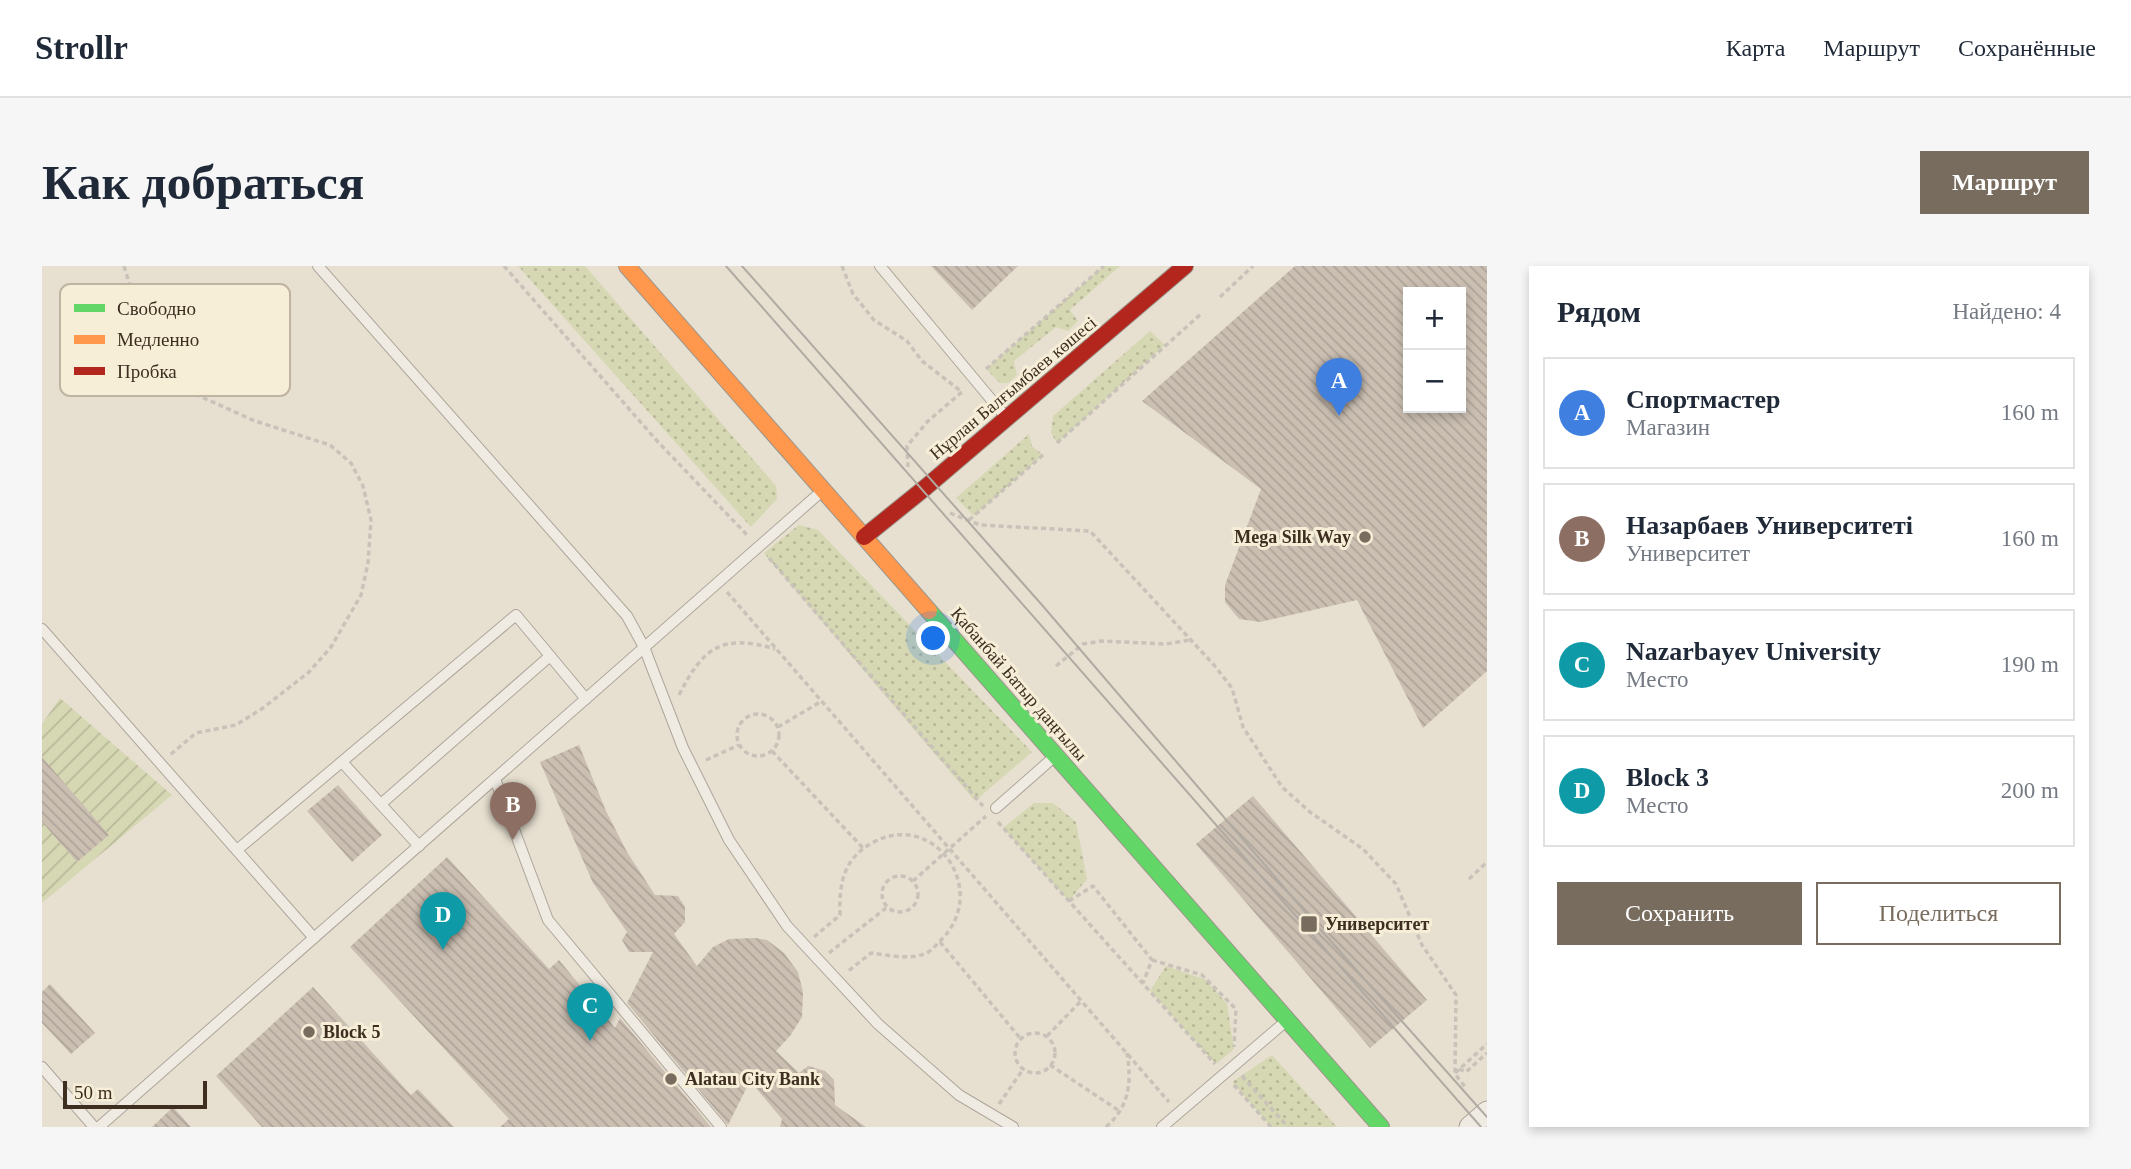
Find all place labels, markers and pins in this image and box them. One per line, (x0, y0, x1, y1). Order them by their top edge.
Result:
pin: A (1316, 358, 1362, 416)
place label: Mega Silk Way (1234, 527, 1351, 547)
marker: Mega Silk Way (1357, 529, 1373, 545)
pin: B (490, 782, 536, 840)
pin: D (420, 892, 466, 950)
marker: Университет (1299, 914, 1319, 934)
place label: Университет (1325, 914, 1429, 934)
pin: C (567, 983, 613, 1041)
place label: Block 5 (323, 1022, 381, 1042)
marker: Block 5 (301, 1024, 317, 1040)
place label: Alatau City Bank (685, 1069, 820, 1089)
marker: Alatau City Bank (663, 1071, 679, 1087)

